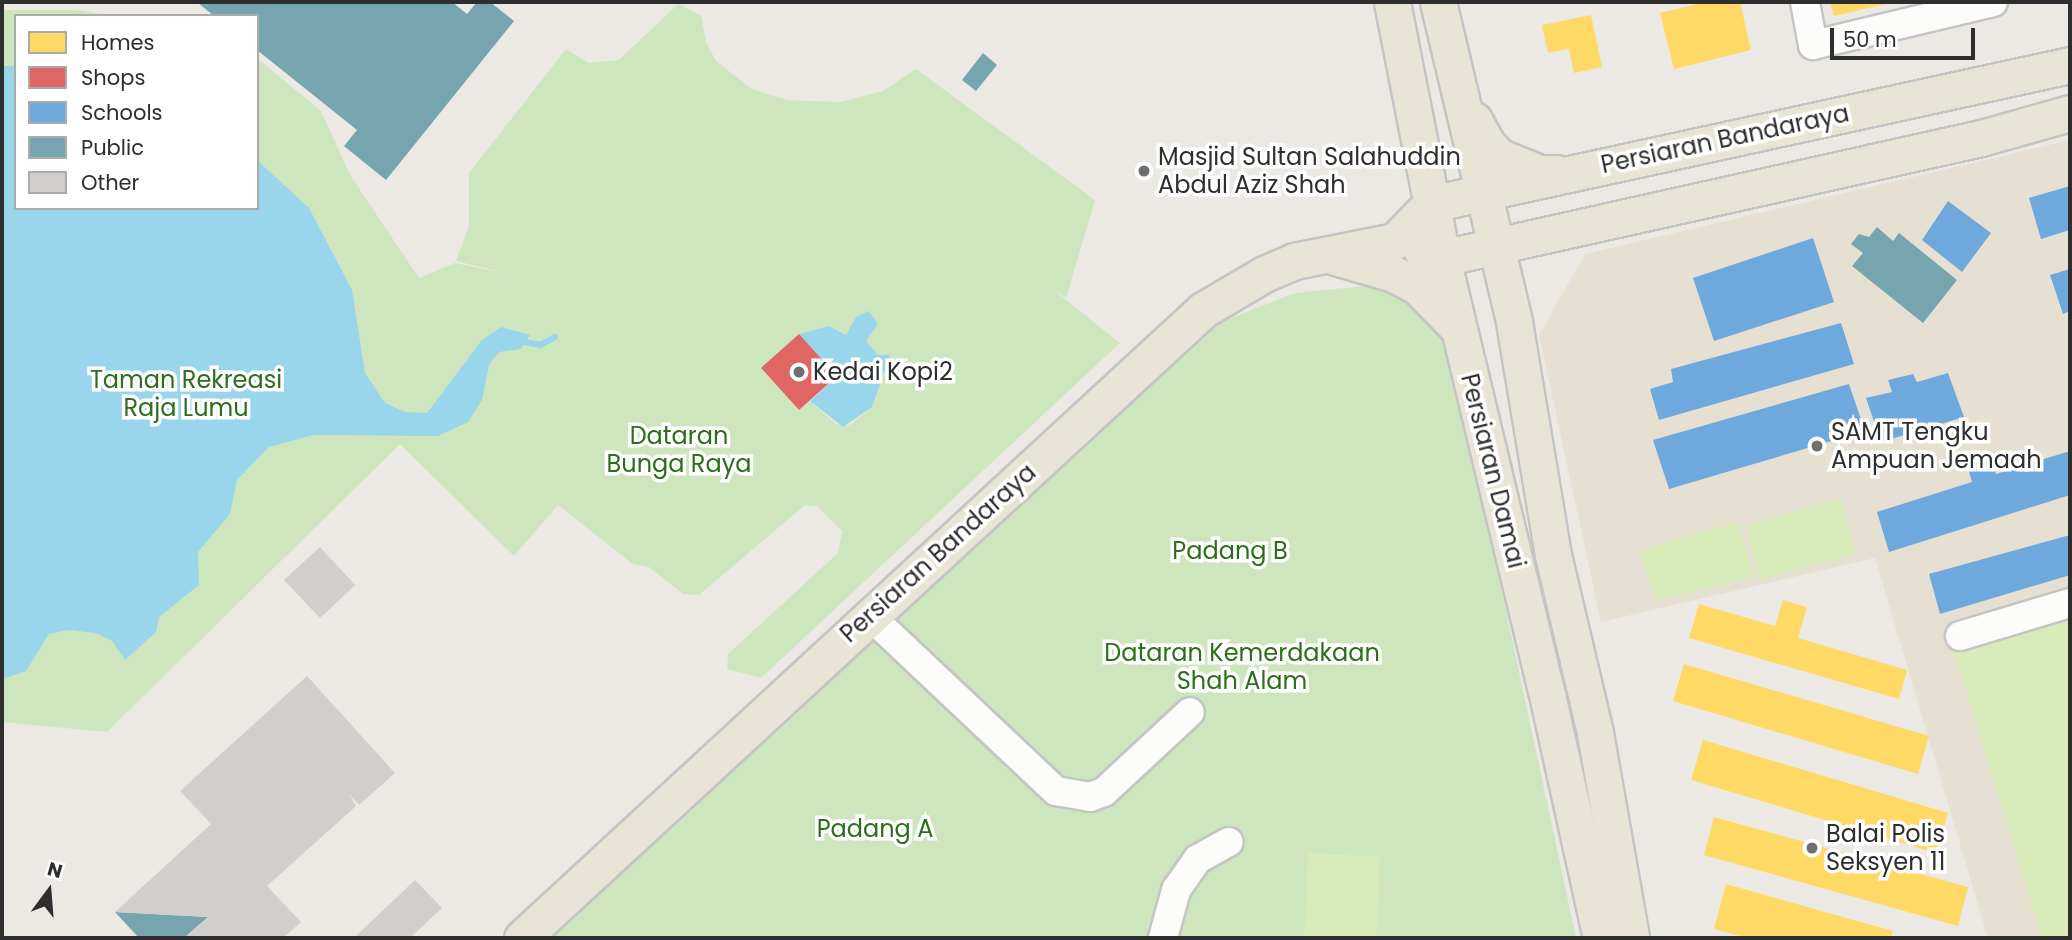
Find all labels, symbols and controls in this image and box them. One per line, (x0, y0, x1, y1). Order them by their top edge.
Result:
legend (14, 14, 259, 210)
scale bar (1834, 14, 1979, 58)
text: 50 m (1843, 25, 1897, 54)
text: Homes (81, 28, 155, 57)
text: Shops (81, 63, 145, 92)
text: Schools (81, 98, 163, 127)
street label: Persiaran Bandaraya (1598, 99, 1852, 179)
text: Public (81, 133, 144, 162)
place label: Masjid Sultan Salahuddin Abdul Aziz Shah (1158, 143, 1461, 199)
marker: Masjid Sultan Salahuddin Abdul Aziz Shah (1136, 163, 1152, 179)
text: Other (81, 168, 139, 197)
place label: Kedai Kopi2 (813, 358, 953, 386)
marker: Kedai Kopi2 (791, 364, 807, 380)
park label: Taman Rekreasi Raja Lumu (90, 366, 282, 422)
street label: Persiaran Damai (1455, 371, 1531, 571)
place label: SAMT Tengku Ampuan Jemaah (1831, 418, 2042, 474)
park label: Dataran Bunga Raya (607, 422, 751, 478)
marker: SAMT Tengku Ampuan Jemaah (1809, 438, 1825, 454)
street label: Persiaran Bandaraya (834, 458, 1042, 648)
park label: Padang B (1172, 537, 1288, 565)
park label: Dataran Kemerdakaan Shah Alam (1104, 639, 1380, 695)
park label: Padang A (817, 815, 933, 843)
place label: Balai Polis Seksyen 11 (1826, 820, 1945, 876)
marker: Balai Polis Seksyen 11 (1804, 840, 1820, 856)
text: N (44, 855, 66, 885)
north arrow (14, 856, 84, 926)

